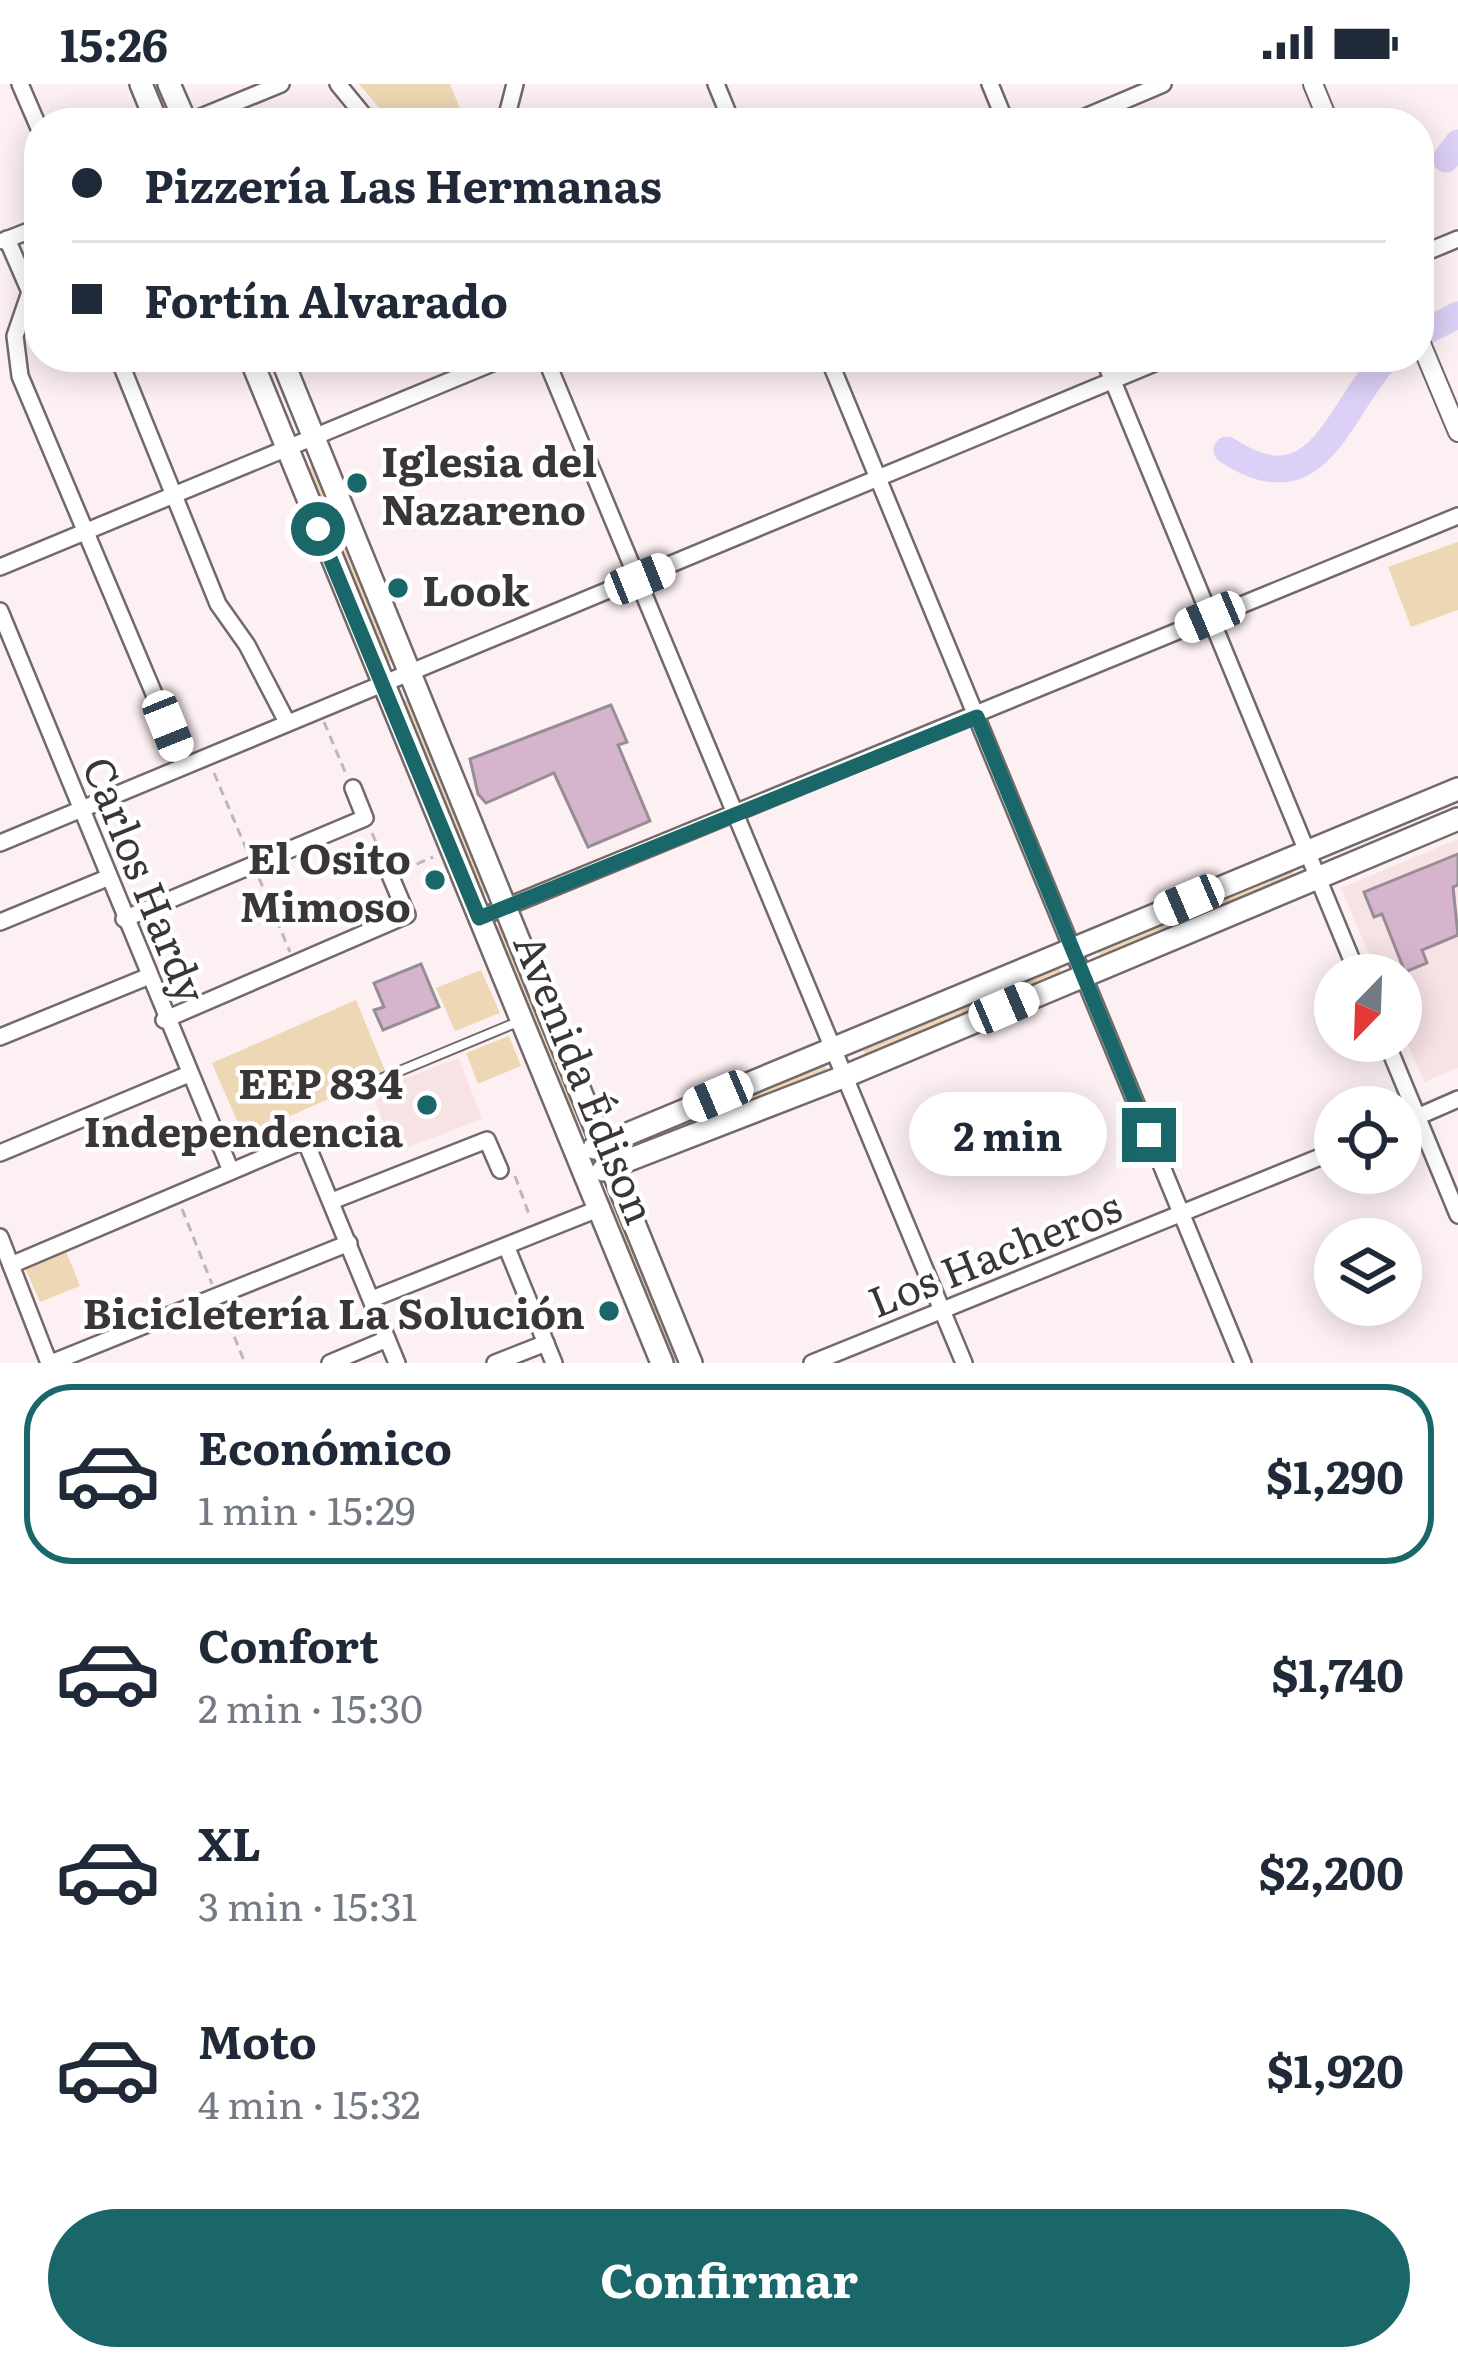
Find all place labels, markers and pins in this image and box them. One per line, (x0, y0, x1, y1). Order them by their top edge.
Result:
place label: Iglesia del Nazareno (381, 428, 597, 538)
marker: Iglesia del Nazareno (344, 470, 370, 496)
place label: Look (422, 557, 530, 619)
marker: Look (385, 575, 411, 601)
place label: El Osito Mimoso (240, 825, 411, 935)
marker: El Osito Mimoso (422, 867, 448, 893)
place label: EEP 834 Independencia (84, 1050, 404, 1160)
marker: EEP 834 Independencia (414, 1092, 440, 1118)
place label: Bicicletería La Solución (82, 1280, 585, 1342)
marker: Bicicletería La Solución (596, 1298, 622, 1324)

